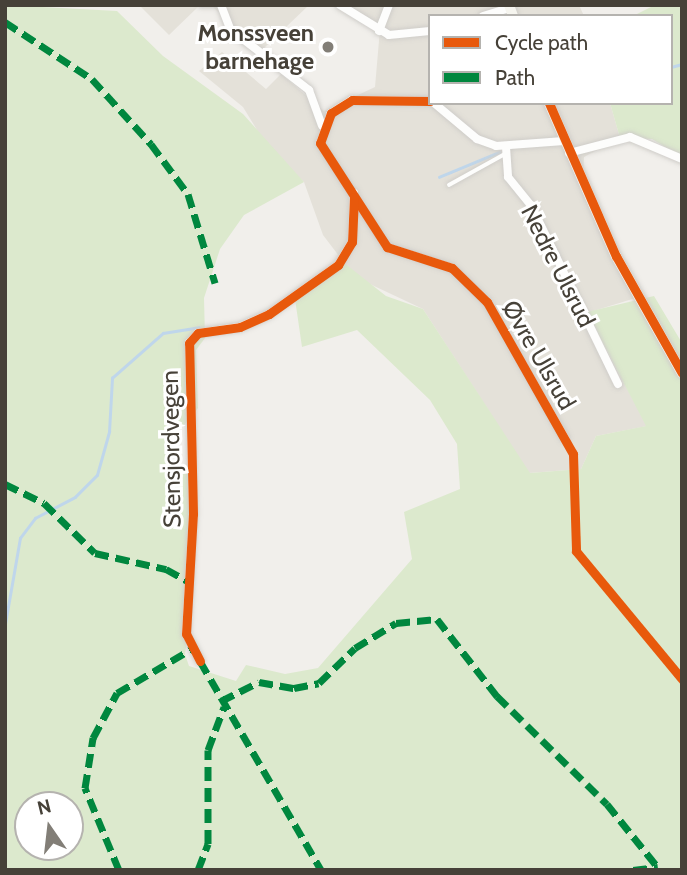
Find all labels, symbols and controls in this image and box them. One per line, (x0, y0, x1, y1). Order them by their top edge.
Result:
legend (428, 14, 673, 105)
place label: Monssveen barnehage (197, 19, 314, 75)
text: Cycle path (495, 30, 588, 55)
marker: Monssveen barnehage (320, 39, 336, 55)
text: Path (495, 65, 535, 90)
street label: Nedre Ulsrud (515, 200, 601, 332)
street label: Øvre Ulsrud (496, 295, 582, 415)
street label: Stensjordvegen (155, 370, 187, 528)
north arrow (14, 791, 84, 861)
text: N (35, 794, 54, 820)

